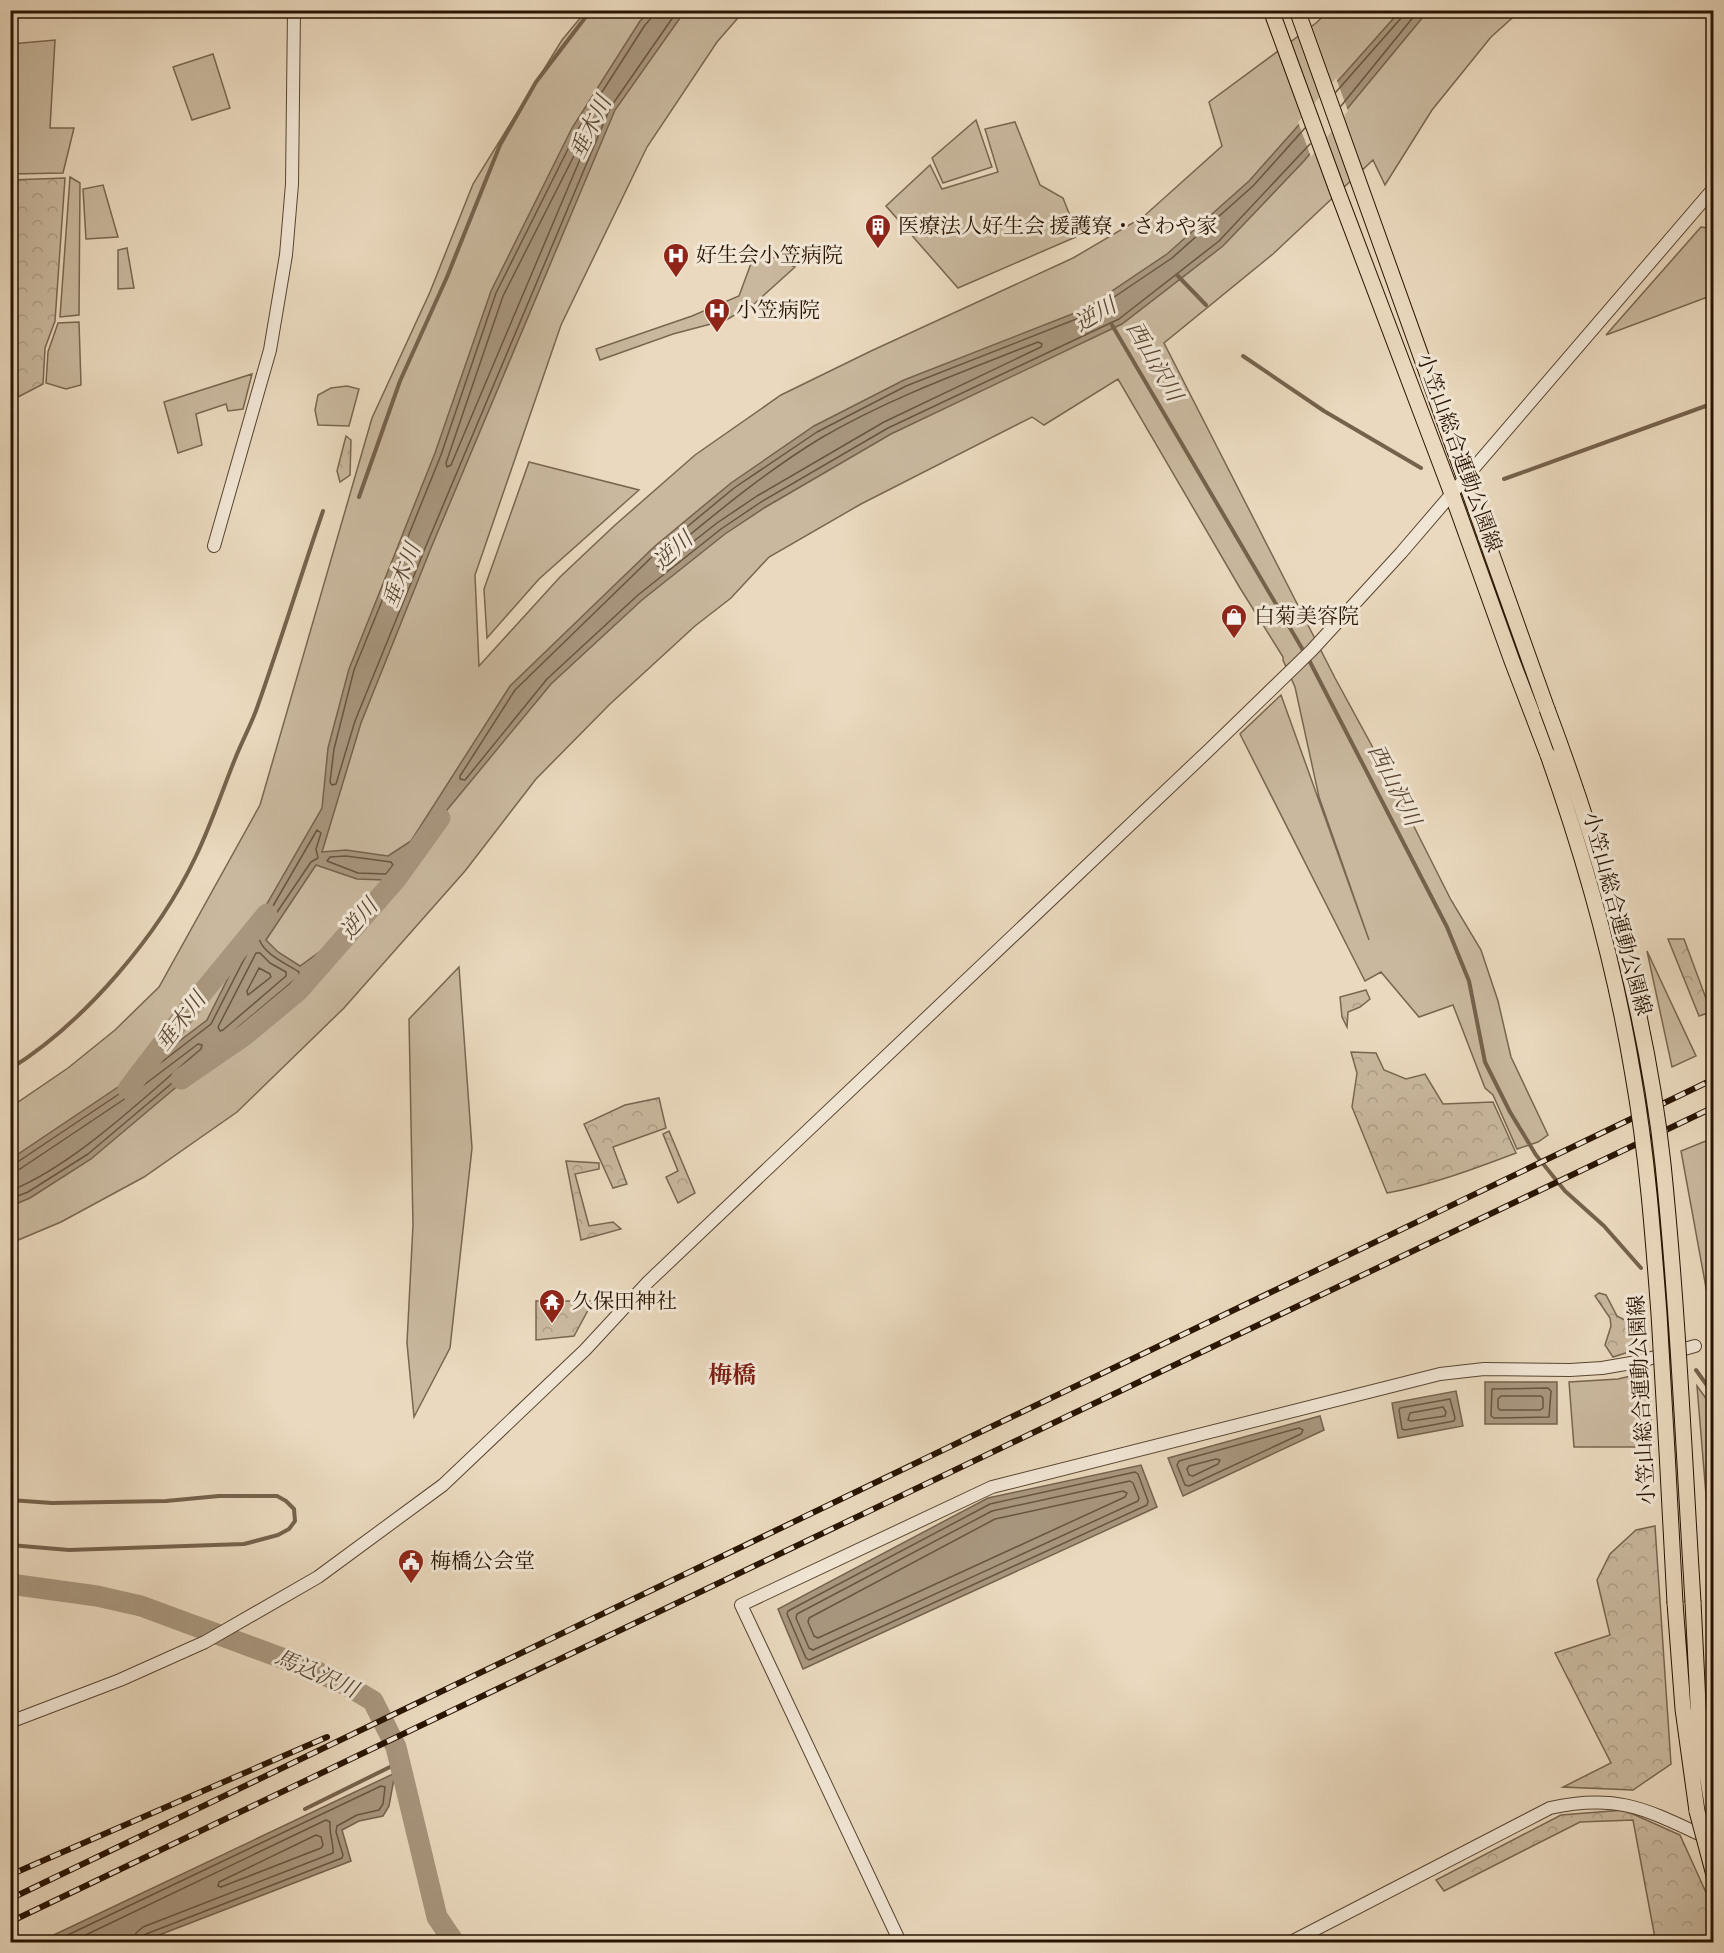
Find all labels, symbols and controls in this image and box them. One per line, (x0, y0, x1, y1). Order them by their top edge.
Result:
water label: 垂木川 (564, 90, 621, 164)
building icon: 医療法人好生会 援護寮・さわや家 (863, 212, 893, 250)
place label: 医療法人好生会 援護寮・さわや家 (898, 213, 1217, 242)
hospital icon: 好生会小笠病院 (661, 241, 691, 279)
place label: 好生会小笠病院 (696, 242, 843, 271)
water label: 逆川 (1069, 291, 1125, 340)
hospital icon: 小笠病院 (702, 296, 732, 334)
place label: 小笠病院 (736, 297, 820, 326)
water label: 西山沢川 (1118, 316, 1189, 410)
street label: 小笠山総合運動公園線 (1408, 349, 1508, 557)
water label: 逆川 (647, 524, 702, 578)
water label: 垂木川 (376, 538, 430, 612)
shop icon: 白菊美容院 (1219, 602, 1249, 640)
place label: 白菊美容院 (1254, 603, 1359, 632)
water label: 西山沢川 (1359, 740, 1428, 834)
street label: 小笠山総合運動公園線 (1575, 809, 1657, 1019)
water label: 逆川 (334, 892, 387, 947)
water label: 垂木川 (149, 985, 216, 1058)
temple icon: 久保田神社 (537, 1287, 567, 1325)
place label: 久保田神社 (572, 1288, 677, 1317)
street label: 小笠山総合運動公園線 (1623, 1294, 1663, 1506)
district label: 梅橋 (708, 1360, 756, 1394)
public building icon: 梅橋公会堂 (396, 1547, 426, 1585)
place label: 梅橋公会堂 (430, 1548, 535, 1577)
water label: 馬込沢川 (269, 1643, 364, 1708)

